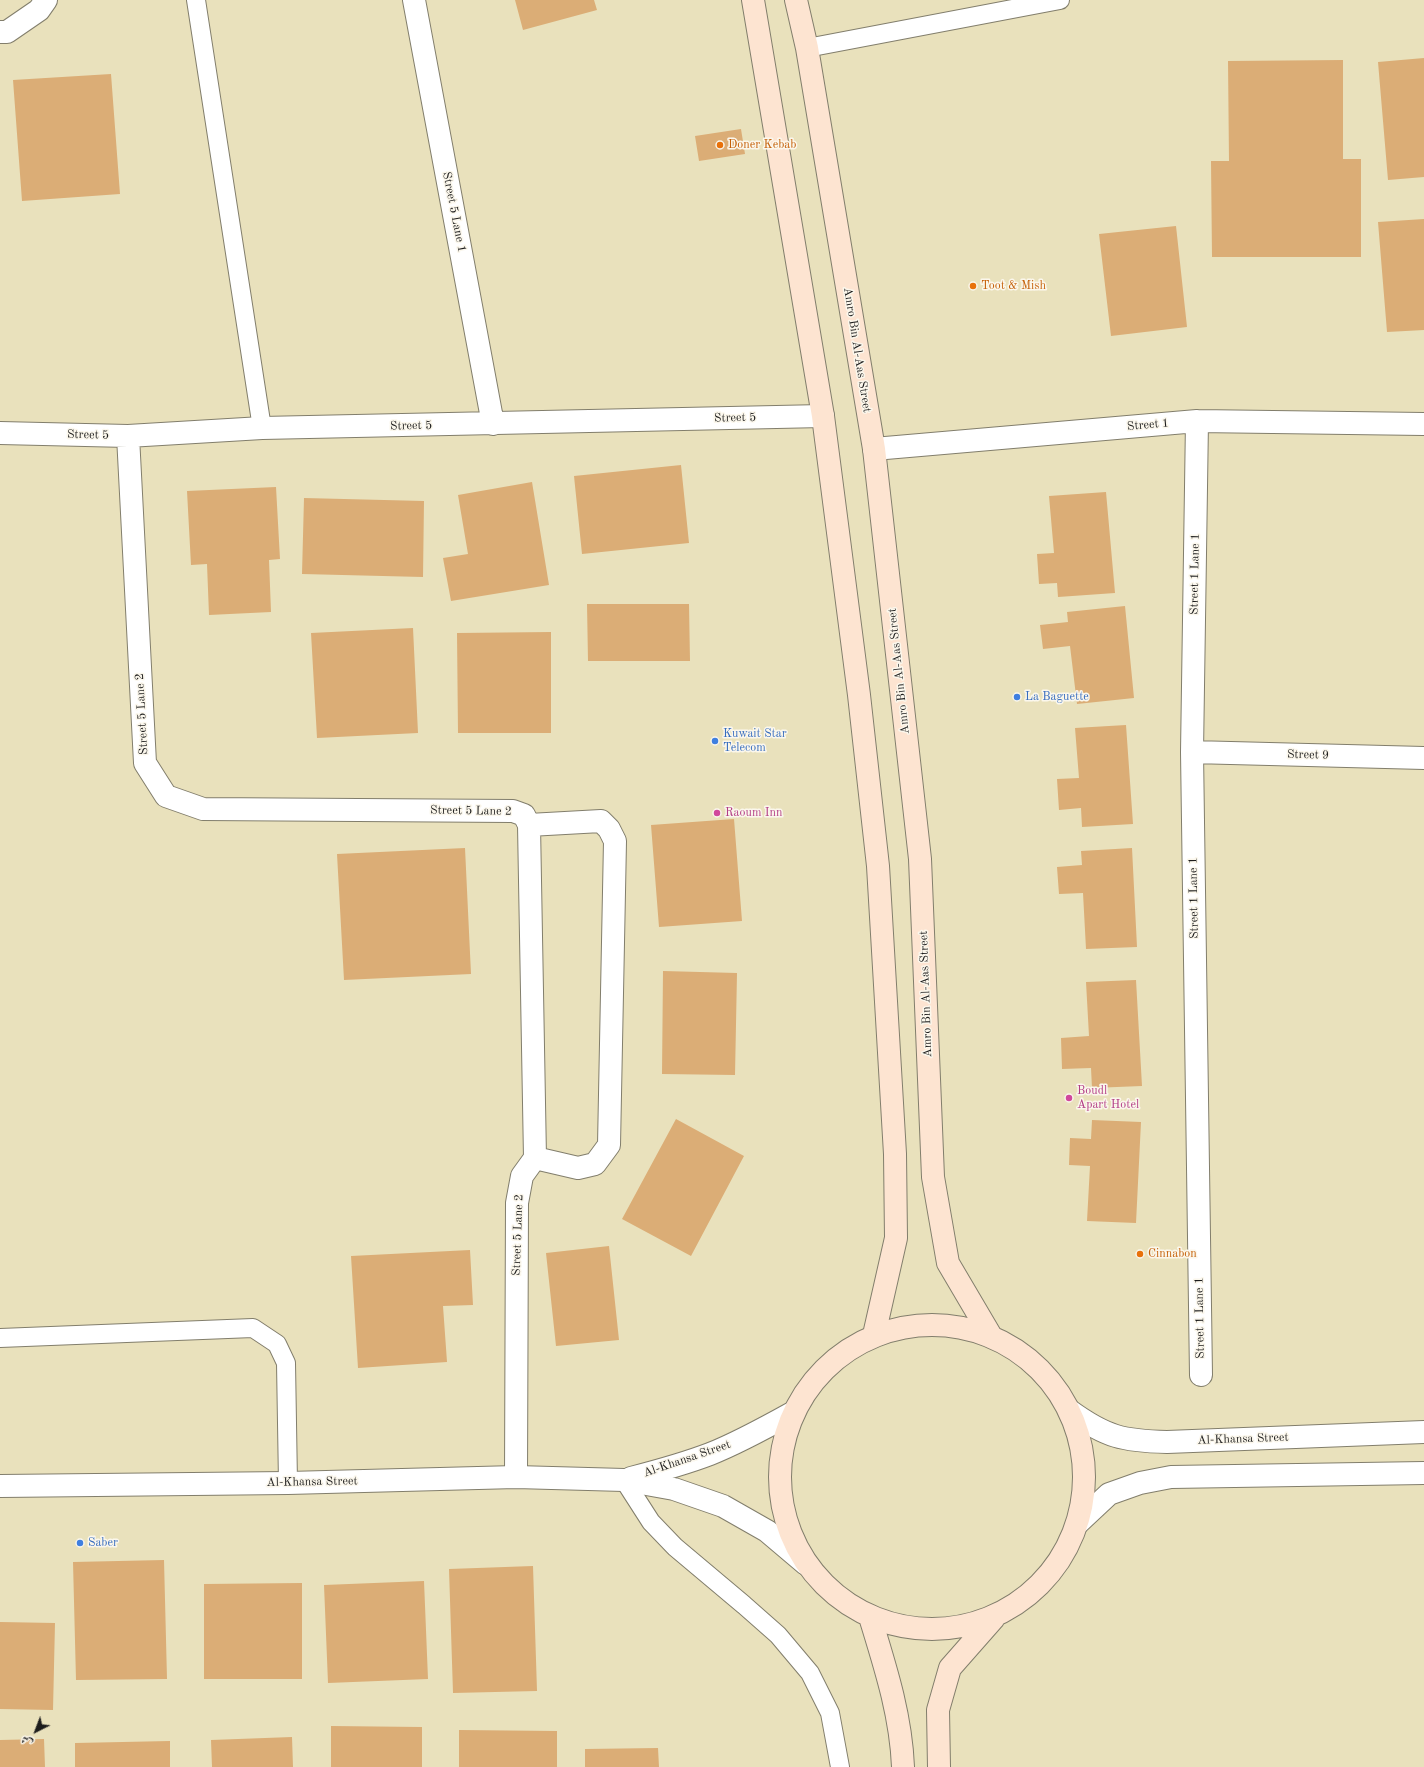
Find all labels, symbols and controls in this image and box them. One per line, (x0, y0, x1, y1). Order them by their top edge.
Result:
place label: Doner Kebab (728, 138, 796, 152)
marker: Doner Kebab (715, 140, 725, 150)
street label: Street 5 Lane 1 (439, 170, 469, 254)
place label: Toot & Mish (981, 279, 1046, 293)
marker: Toot & Mish (968, 281, 978, 291)
street label: Amro Bin Al-Aas Street (840, 286, 874, 414)
street label: Street 5 (714, 410, 756, 426)
street label: Street 1 (1126, 416, 1170, 434)
street label: Street 5 (390, 418, 432, 434)
street label: Street 5 (67, 427, 109, 443)
street label: Street 1 Lane 1 (1187, 533, 1203, 615)
street label: Amro Bin Al-Aas Street (885, 607, 913, 735)
street label: Street 5 Lane 2 (133, 673, 151, 755)
place label: La Baguette (1025, 690, 1089, 704)
marker: La Baguette (1012, 692, 1022, 702)
place label: Kuwait Star Telecom (723, 727, 787, 755)
marker: Kuwait Star Telecom (710, 736, 720, 746)
street label: Street 9 (1287, 747, 1329, 763)
street label: Street 5 Lane 2 (430, 803, 512, 819)
place label: Raoum Inn (725, 806, 782, 820)
marker: Raoum Inn (712, 808, 722, 818)
street label: Street 1 Lane 1 (1186, 857, 1202, 939)
street label: Amro Bin Al-Aas Street (917, 930, 935, 1058)
place label: Boudl Apart Hotel (1077, 1084, 1139, 1112)
marker: Boudl Apart Hotel (1064, 1093, 1074, 1103)
street label: Street 5 Lane 2 (509, 1194, 527, 1276)
place label: Cinnabon (1148, 1247, 1197, 1261)
marker: Cinnabon (1135, 1249, 1145, 1259)
street label: Street 1 Lane 1 (1192, 1277, 1208, 1359)
street label: Al-Khansa Street (1197, 1430, 1289, 1448)
street label: Al-Khansa Street (642, 1437, 732, 1481)
street label: Al-Khansa Street (266, 1474, 358, 1490)
place label: Saber (88, 1536, 118, 1550)
marker: Saber (75, 1538, 85, 1548)
north arrow (16, 1711, 56, 1751)
text: ش (20, 1733, 35, 1748)

